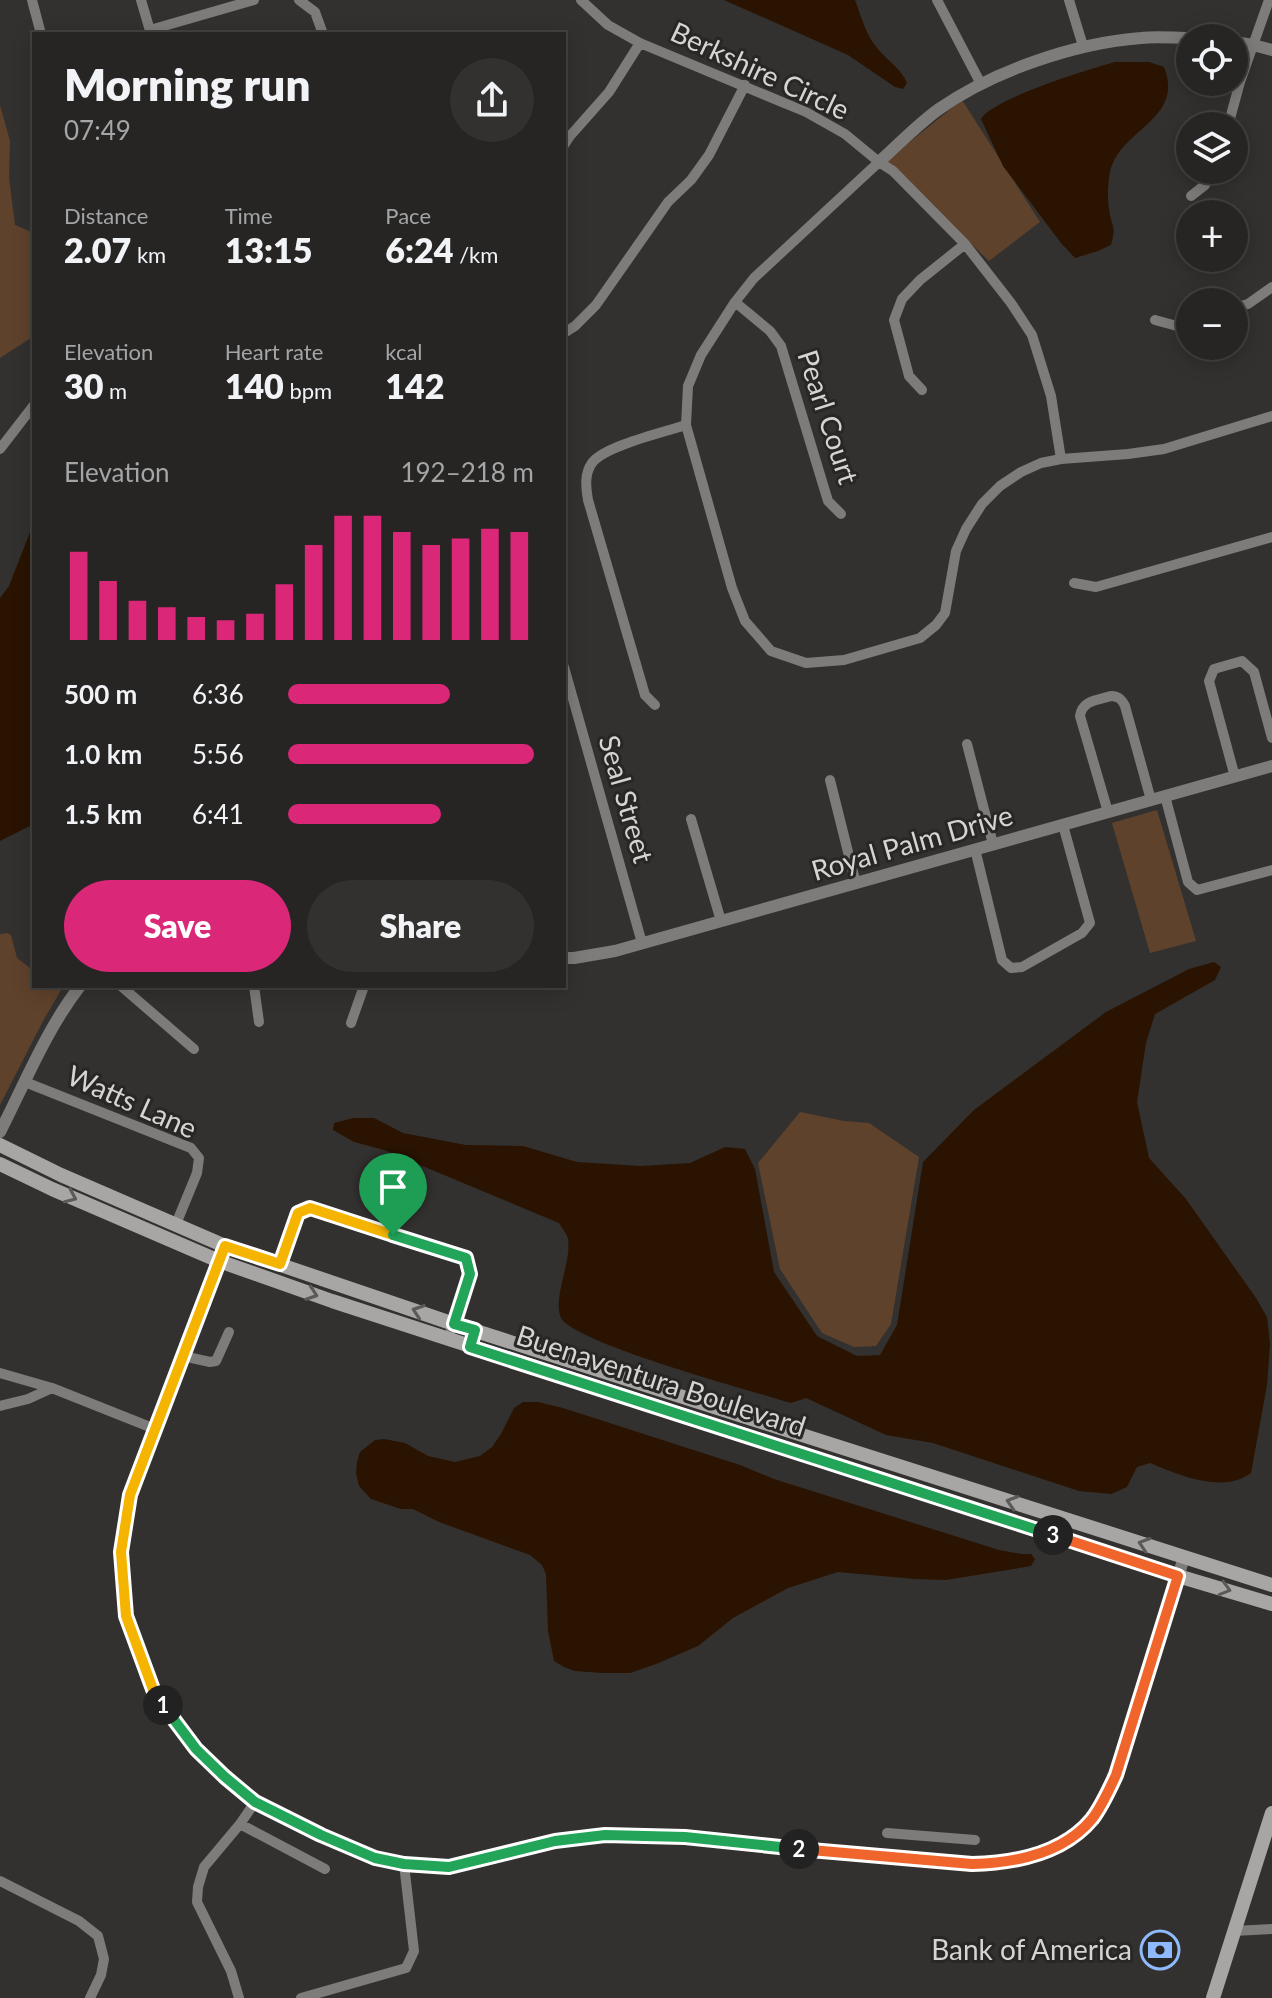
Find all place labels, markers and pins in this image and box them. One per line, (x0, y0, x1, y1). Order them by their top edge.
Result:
pin (359, 1153, 427, 1235)
pin: 3 (1033, 1515, 1073, 1555)
pin: 1 (143, 1685, 183, 1725)
pin: 2 (779, 1829, 819, 1869)
bank icon: Bank of America (1139, 1929, 1181, 1971)
place label: Bank of America (931, 1932, 1132, 1966)

